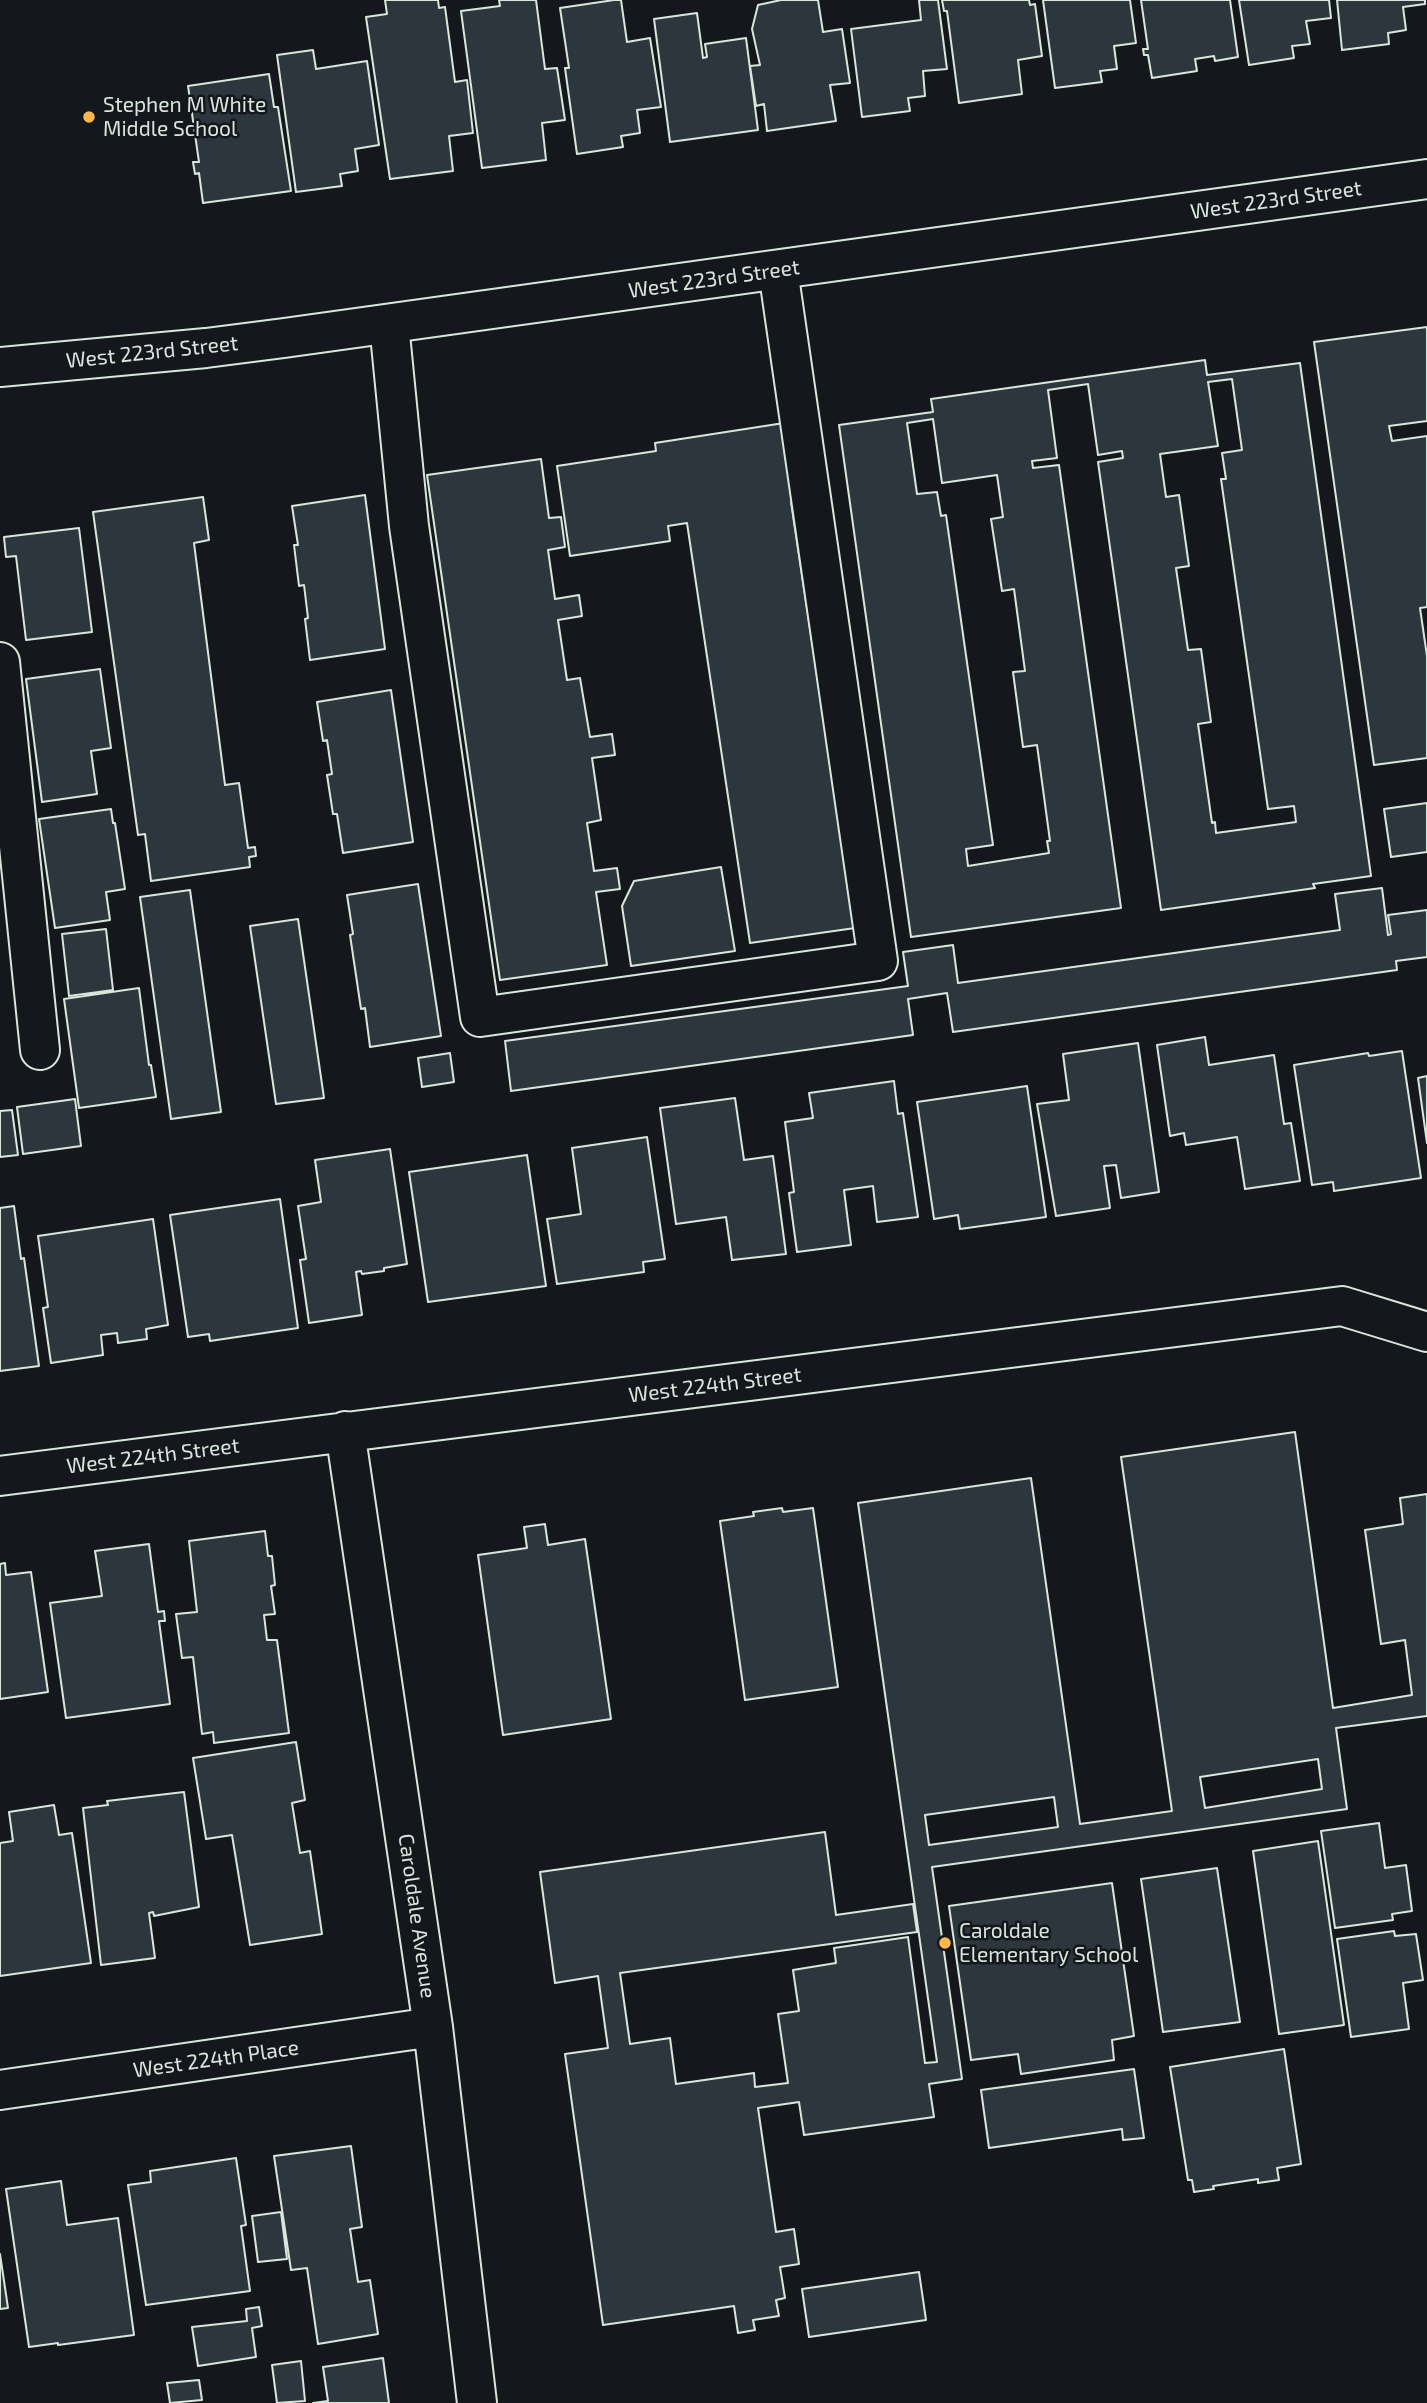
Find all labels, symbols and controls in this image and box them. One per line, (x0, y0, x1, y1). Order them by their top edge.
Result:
place label: Stephen M White Middle School (103, 92, 266, 142)
marker: Stephen M White Middle School (81, 109, 97, 125)
street label: West 223rd Street (1189, 176, 1363, 224)
street label: West 223rd Street (627, 255, 801, 303)
street label: West 223rd Street (65, 330, 239, 374)
street label: West 224th Street (627, 1362, 803, 1408)
street label: West 224th Street (65, 1433, 241, 1479)
street label: Caroldale Avenue (393, 1832, 441, 2000)
place label: Caroldale Elementary School (959, 1918, 1138, 1968)
marker: Caroldale Elementary School (937, 1935, 953, 1951)
street label: West 224th Place (132, 2035, 300, 2083)

